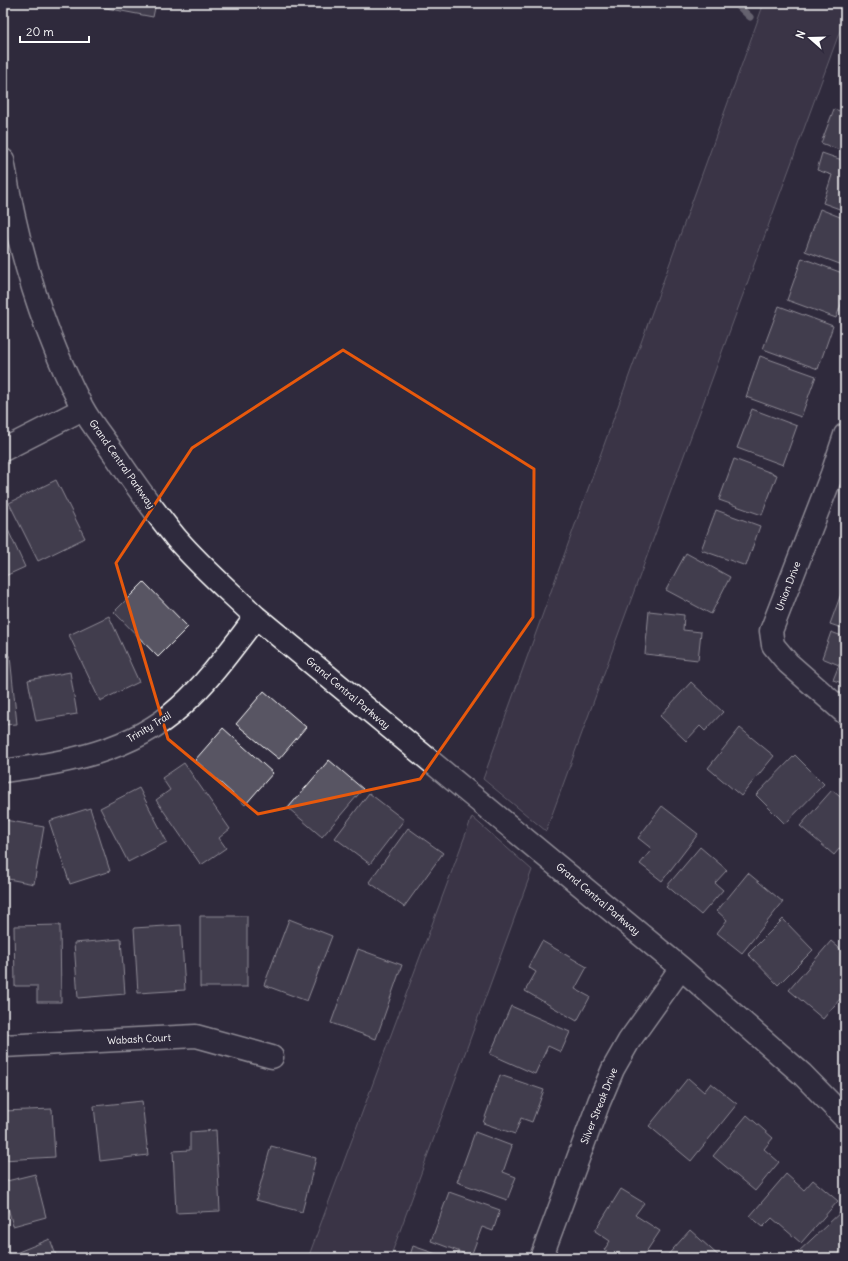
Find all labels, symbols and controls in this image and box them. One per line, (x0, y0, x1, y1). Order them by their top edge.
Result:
scale bar (20, 18, 89, 44)
north arrow (790, 18, 830, 58)
text: 20 m (26, 24, 54, 39)
text: N (793, 29, 808, 41)
street label: Grand Central Parkway (86, 417, 158, 511)
street label: Union Drive (773, 559, 803, 613)
street label: Grand Central Parkway (303, 654, 393, 732)
street label: Trinity Trail (125, 709, 173, 745)
street label: Grand Central Parkway (553, 860, 643, 938)
street label: Wabash Court (107, 1031, 172, 1047)
street label: Silver Streak Drive (578, 1066, 620, 1146)

